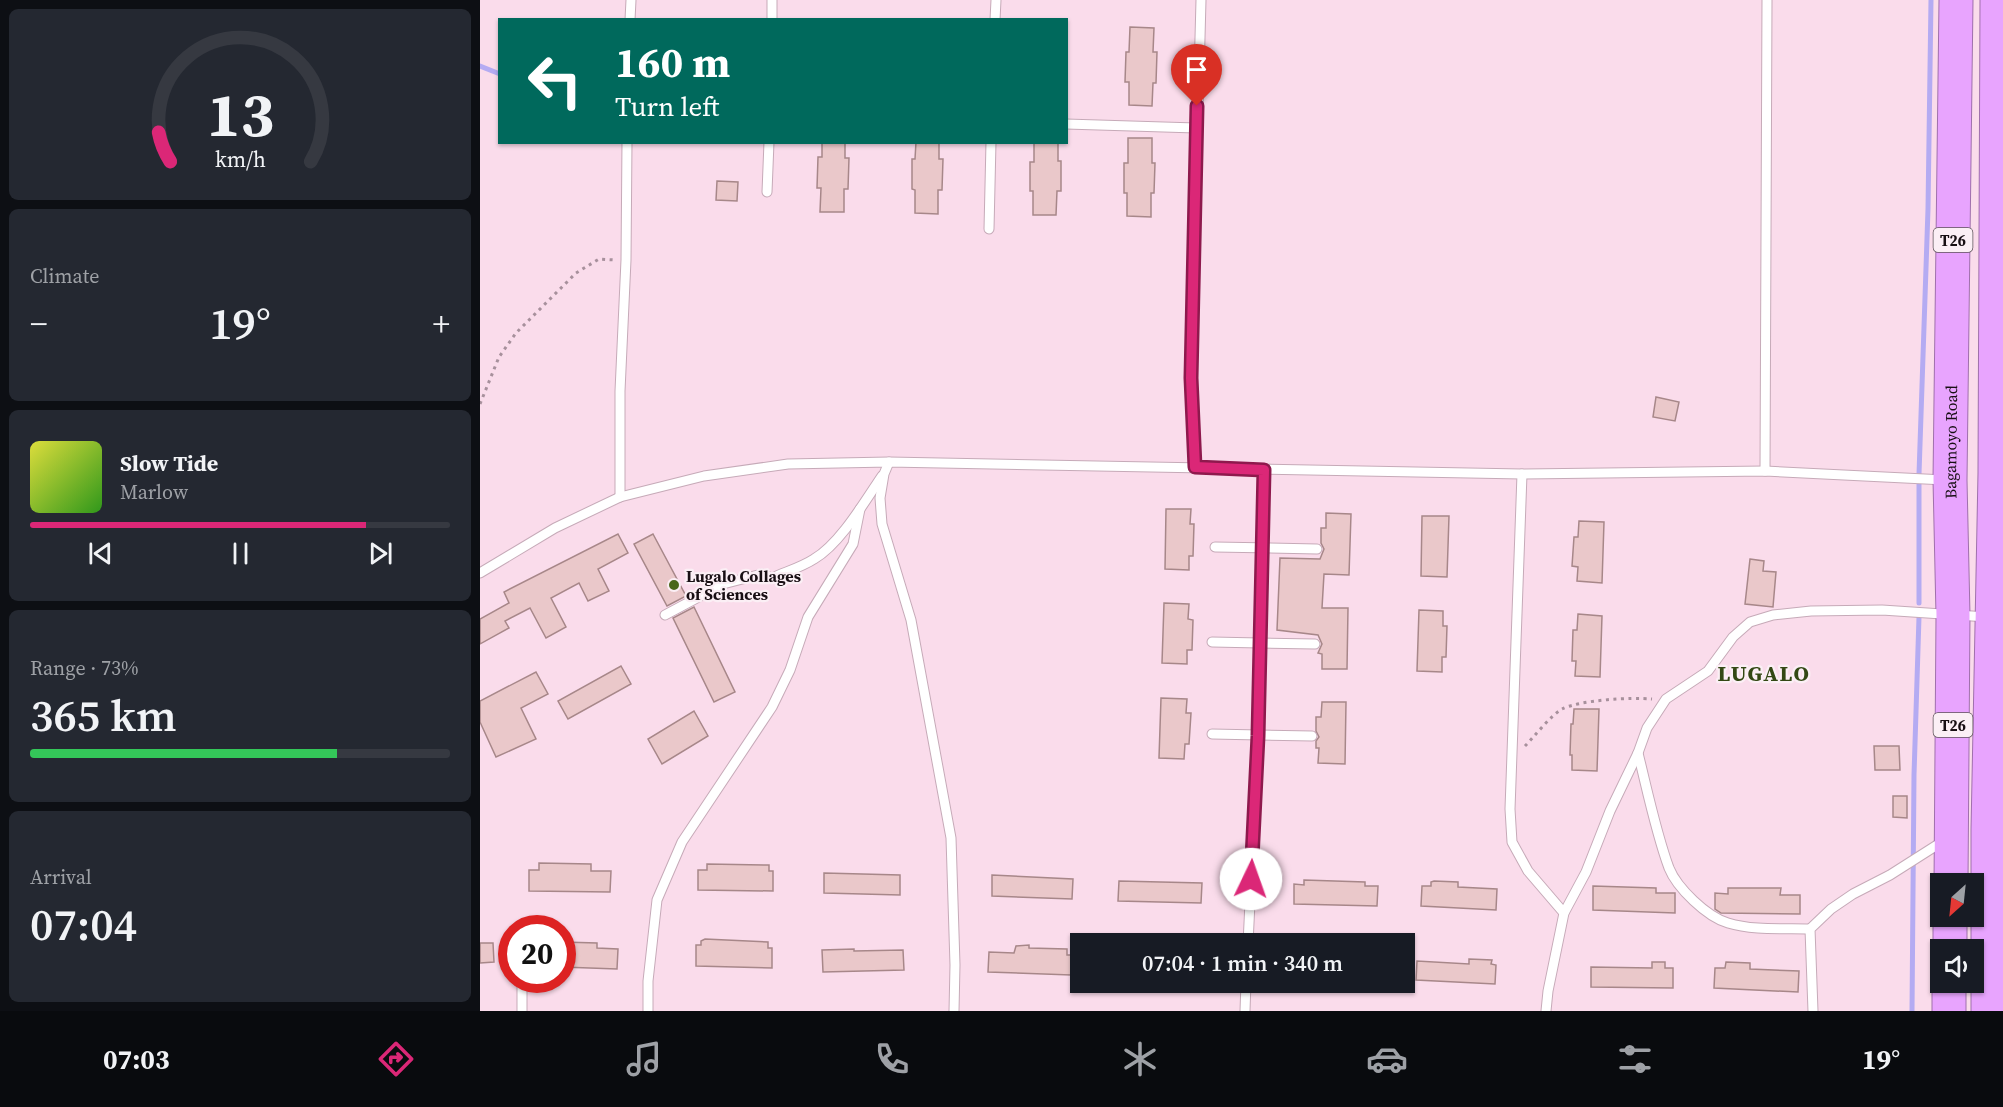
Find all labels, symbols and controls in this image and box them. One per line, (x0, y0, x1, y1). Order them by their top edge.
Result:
text: 160 m (615, 33, 730, 91)
icon: left (516, 42, 594, 120)
pin (1171, 44, 1222, 106)
icon: arrive (1180, 53, 1213, 86)
text: 13 (206, 71, 274, 157)
text: Turn left (615, 88, 719, 125)
text: km/h (214, 145, 266, 174)
road number: T26 (1934, 228, 1972, 252)
text: Climate (30, 262, 99, 290)
text: 19° (209, 292, 271, 354)
text: − (30, 301, 48, 346)
text: + (433, 301, 450, 346)
street label: Bagamoyo Road (1939, 385, 1962, 499)
text: Slow Tide (120, 448, 218, 478)
text: Marlow (120, 478, 188, 506)
icon: previous (84, 537, 117, 570)
icon: pause (224, 537, 257, 570)
icon: next (364, 537, 397, 570)
place label: Lugalo Collages of Sciences (686, 565, 801, 605)
marker: Lugalo Collages of Sciences (667, 578, 681, 592)
text: Range · 73% (30, 654, 139, 682)
district label: LUGALO (1718, 658, 1810, 688)
text: 365 km (30, 684, 177, 746)
road number: T26 (1934, 713, 1972, 737)
position arrow (1219, 847, 1283, 911)
text: Arrival (30, 863, 92, 891)
north arrow (1930, 873, 1984, 927)
map controls (1930, 873, 1984, 993)
text: 07:04 (30, 893, 137, 955)
speed limit sign: 20 (498, 915, 576, 993)
button: sound (1930, 939, 1984, 993)
text: 07:04 · 1 min · 340 m (1142, 948, 1343, 978)
icon: directions (375, 1038, 417, 1080)
icon: music (623, 1038, 665, 1080)
icon: phone (871, 1038, 913, 1080)
icon: climate (1119, 1038, 1161, 1080)
icon: car (1366, 1038, 1408, 1080)
icon: filters (1614, 1038, 1656, 1080)
text: 07:03 (103, 1041, 170, 1078)
text: 19° (1862, 1041, 1900, 1078)

